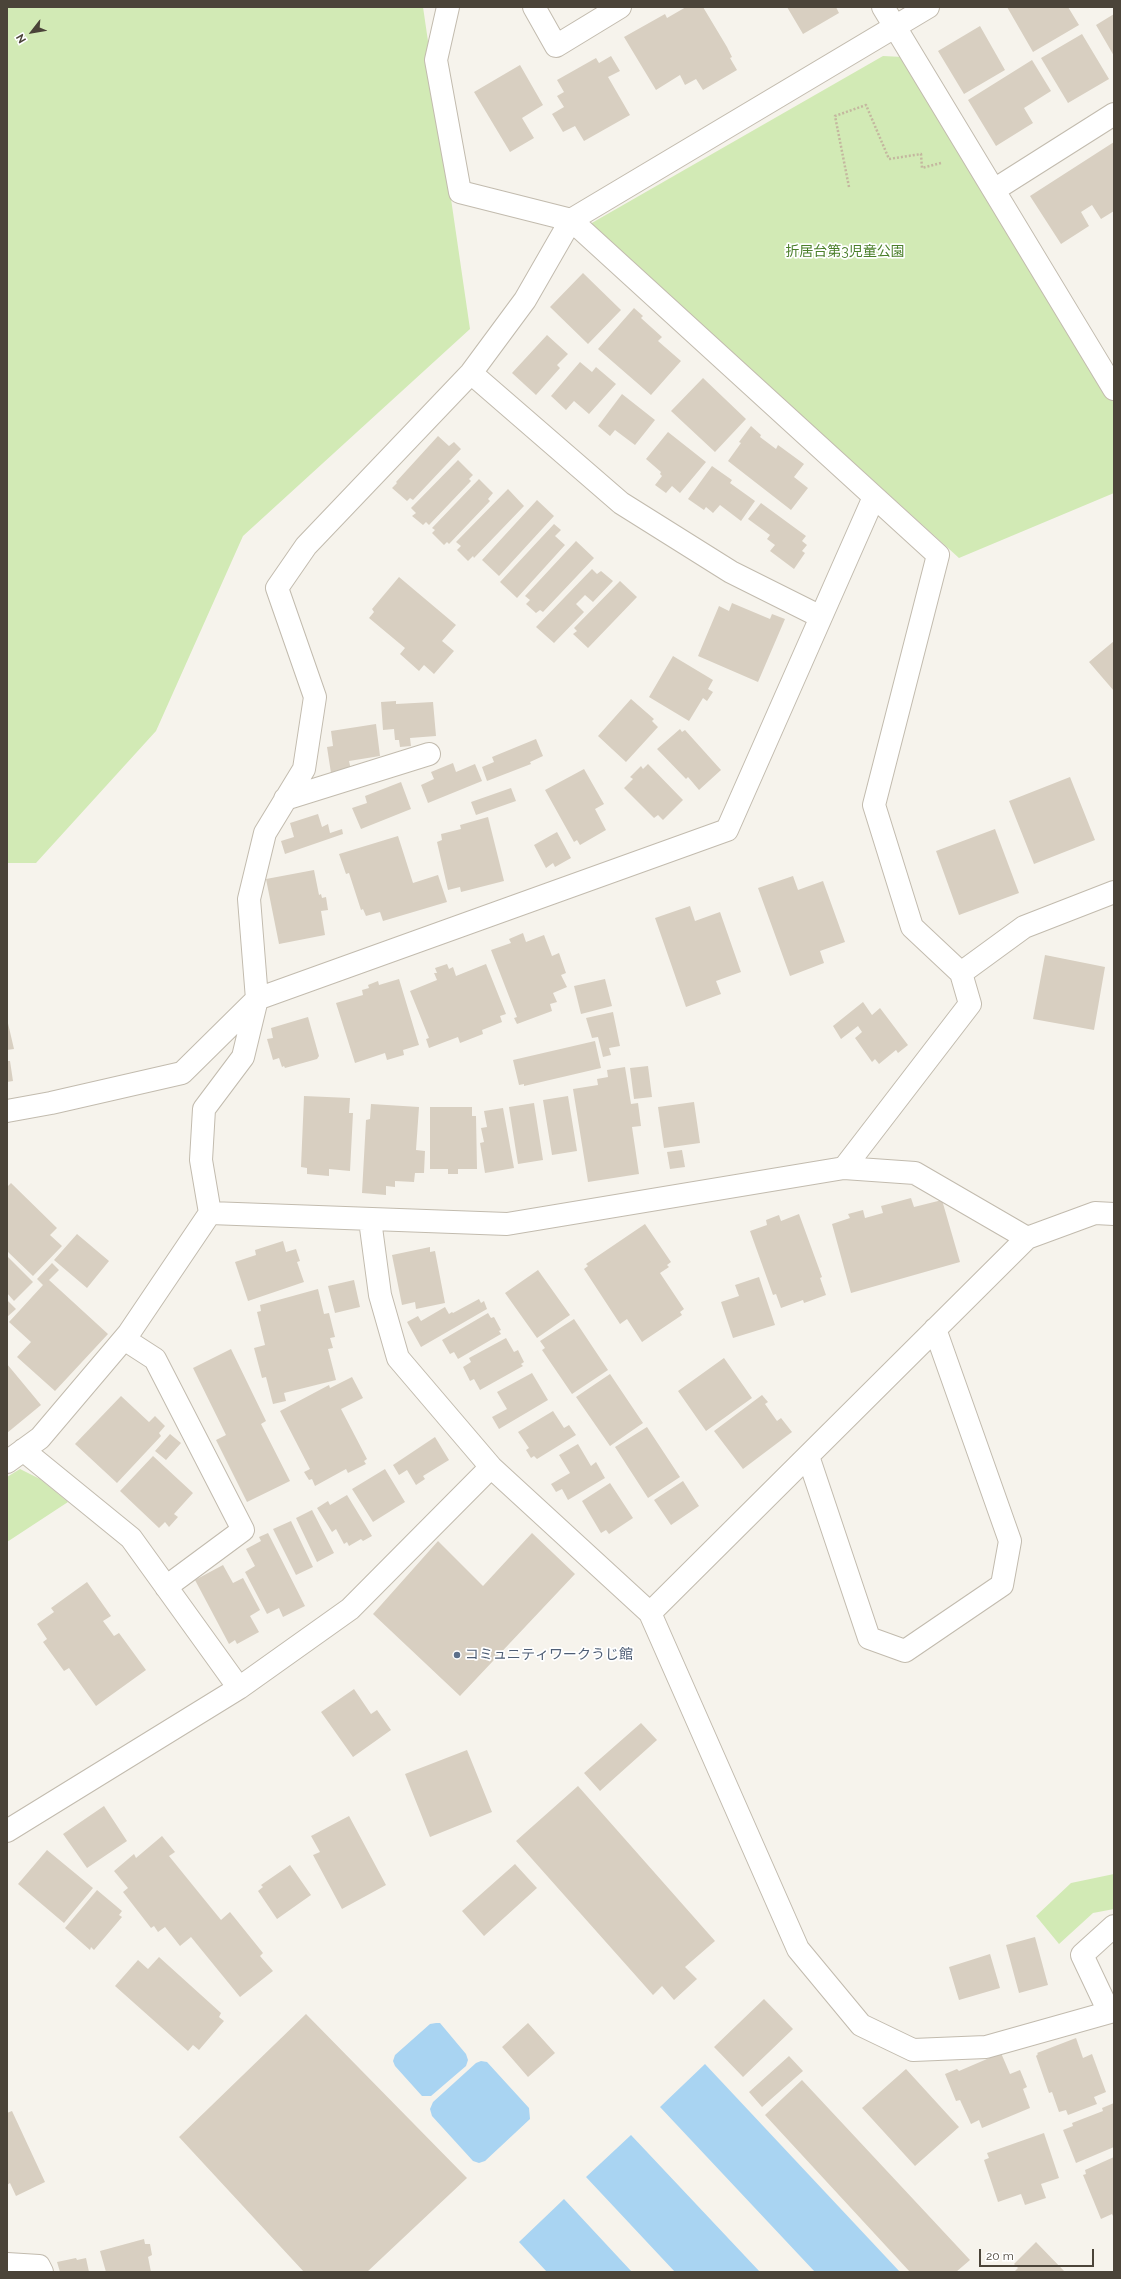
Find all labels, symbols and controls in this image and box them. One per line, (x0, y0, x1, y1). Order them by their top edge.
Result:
north arrow (12, 12, 52, 52)
text: N (14, 31, 29, 45)
park label: 折居台第3児童公園 (785, 244, 905, 260)
place label: コミュニティワークうじ館 (465, 1647, 633, 1663)
marker: コミュニティワークうじ館 (452, 1650, 462, 1660)
scale bar (981, 2241, 1096, 2267)
text: 20 m (986, 2249, 1014, 2263)

